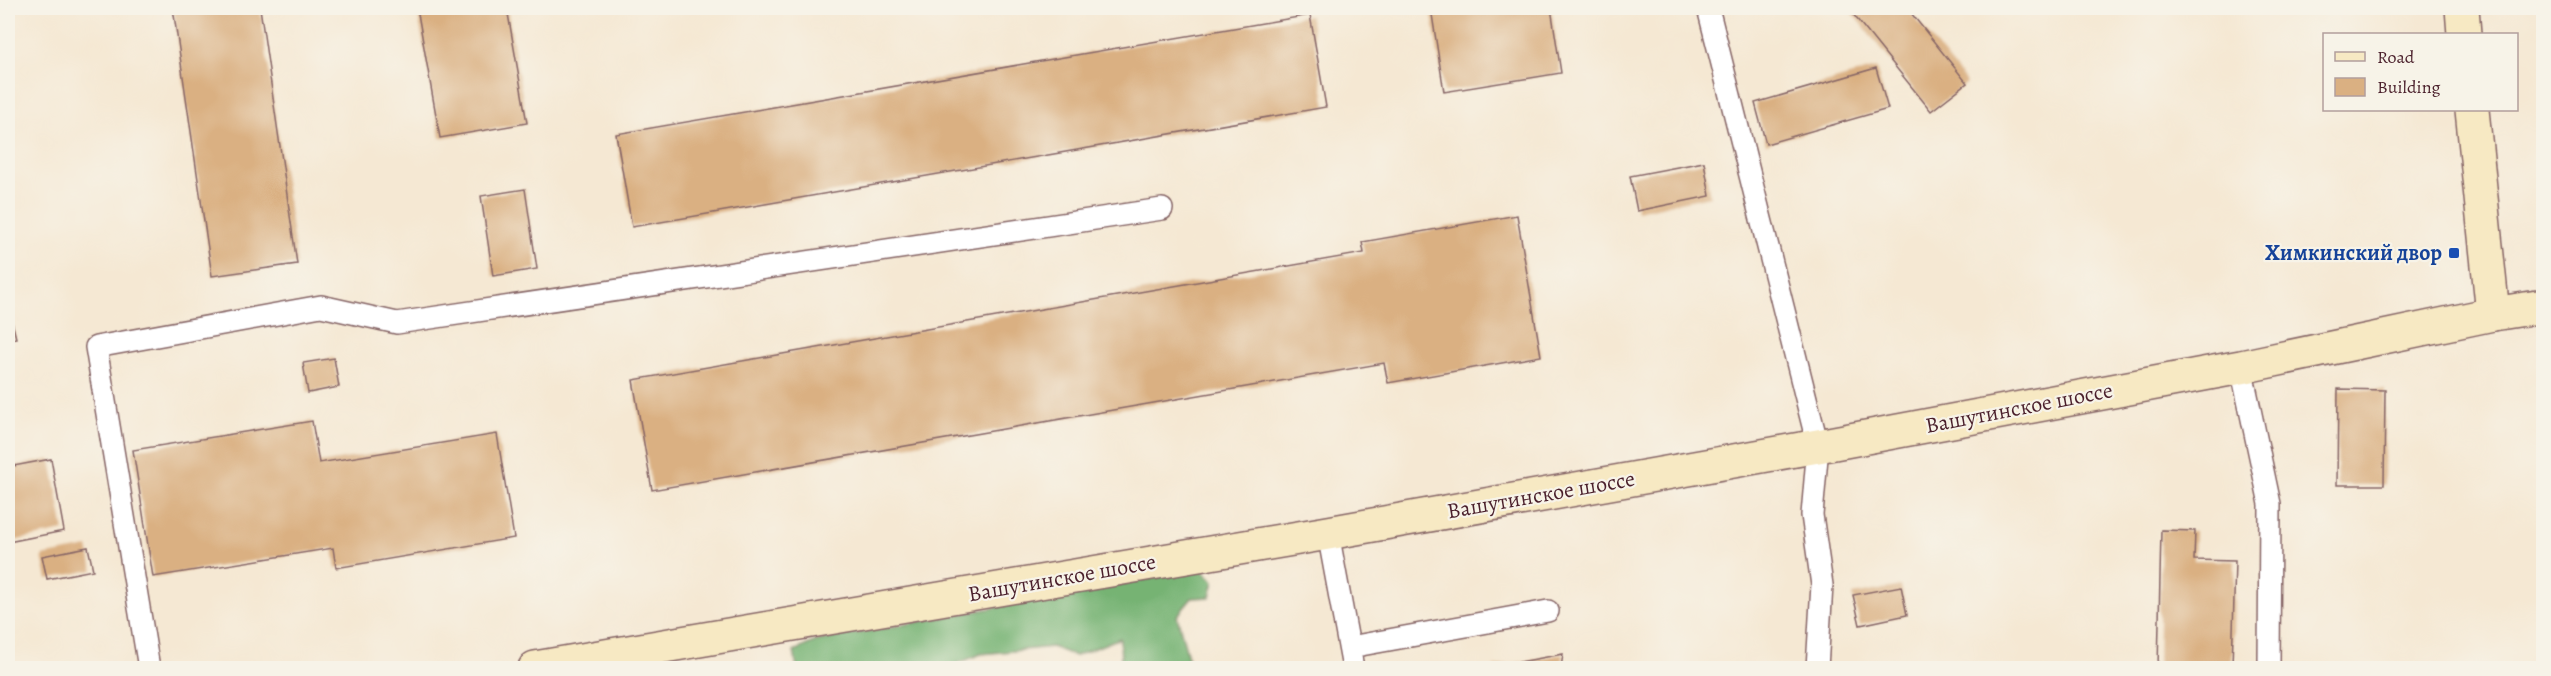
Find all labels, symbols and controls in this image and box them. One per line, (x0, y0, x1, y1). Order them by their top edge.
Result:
legend (2323, 33, 2518, 111)
text: Road (2377, 45, 2415, 69)
text: Building (2377, 75, 2441, 99)
place label: Химкинский двор (2265, 238, 2442, 268)
marker: Химкинский двор (2447, 246, 2461, 260)
street label: Вашутинское шоссе (1923, 375, 2115, 441)
street label: Вашутинское шоссе (1445, 464, 1637, 526)
street label: Вашутинское шоссе (966, 547, 1158, 609)

